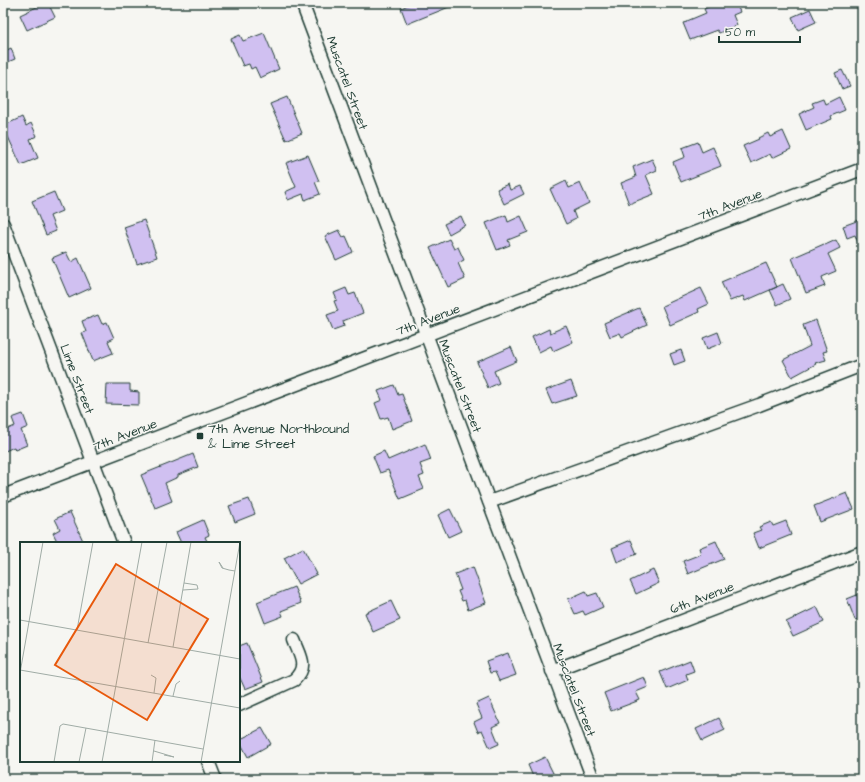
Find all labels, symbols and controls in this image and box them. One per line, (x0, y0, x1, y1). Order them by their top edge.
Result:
scale bar (719, 18, 800, 44)
text: 50 m (725, 24, 756, 41)
street label: Muscatel Street (322, 34, 373, 133)
street label: 7th Avenue (695, 185, 765, 225)
street label: 7th Avenue (393, 300, 463, 340)
street label: Muscatel Street (434, 337, 486, 436)
street label: Lime Street (55, 341, 99, 417)
street label: 7th Avenue (90, 415, 160, 455)
place label: 7th Avenue Northbound & Lime Street (208, 420, 349, 453)
marker: 7th Avenue Northbound & Lime Street (195, 431, 205, 441)
inset map (20, 542, 240, 762)
street label: 6th Avenue (667, 578, 737, 618)
street label: Muscatel Street (548, 641, 600, 740)

